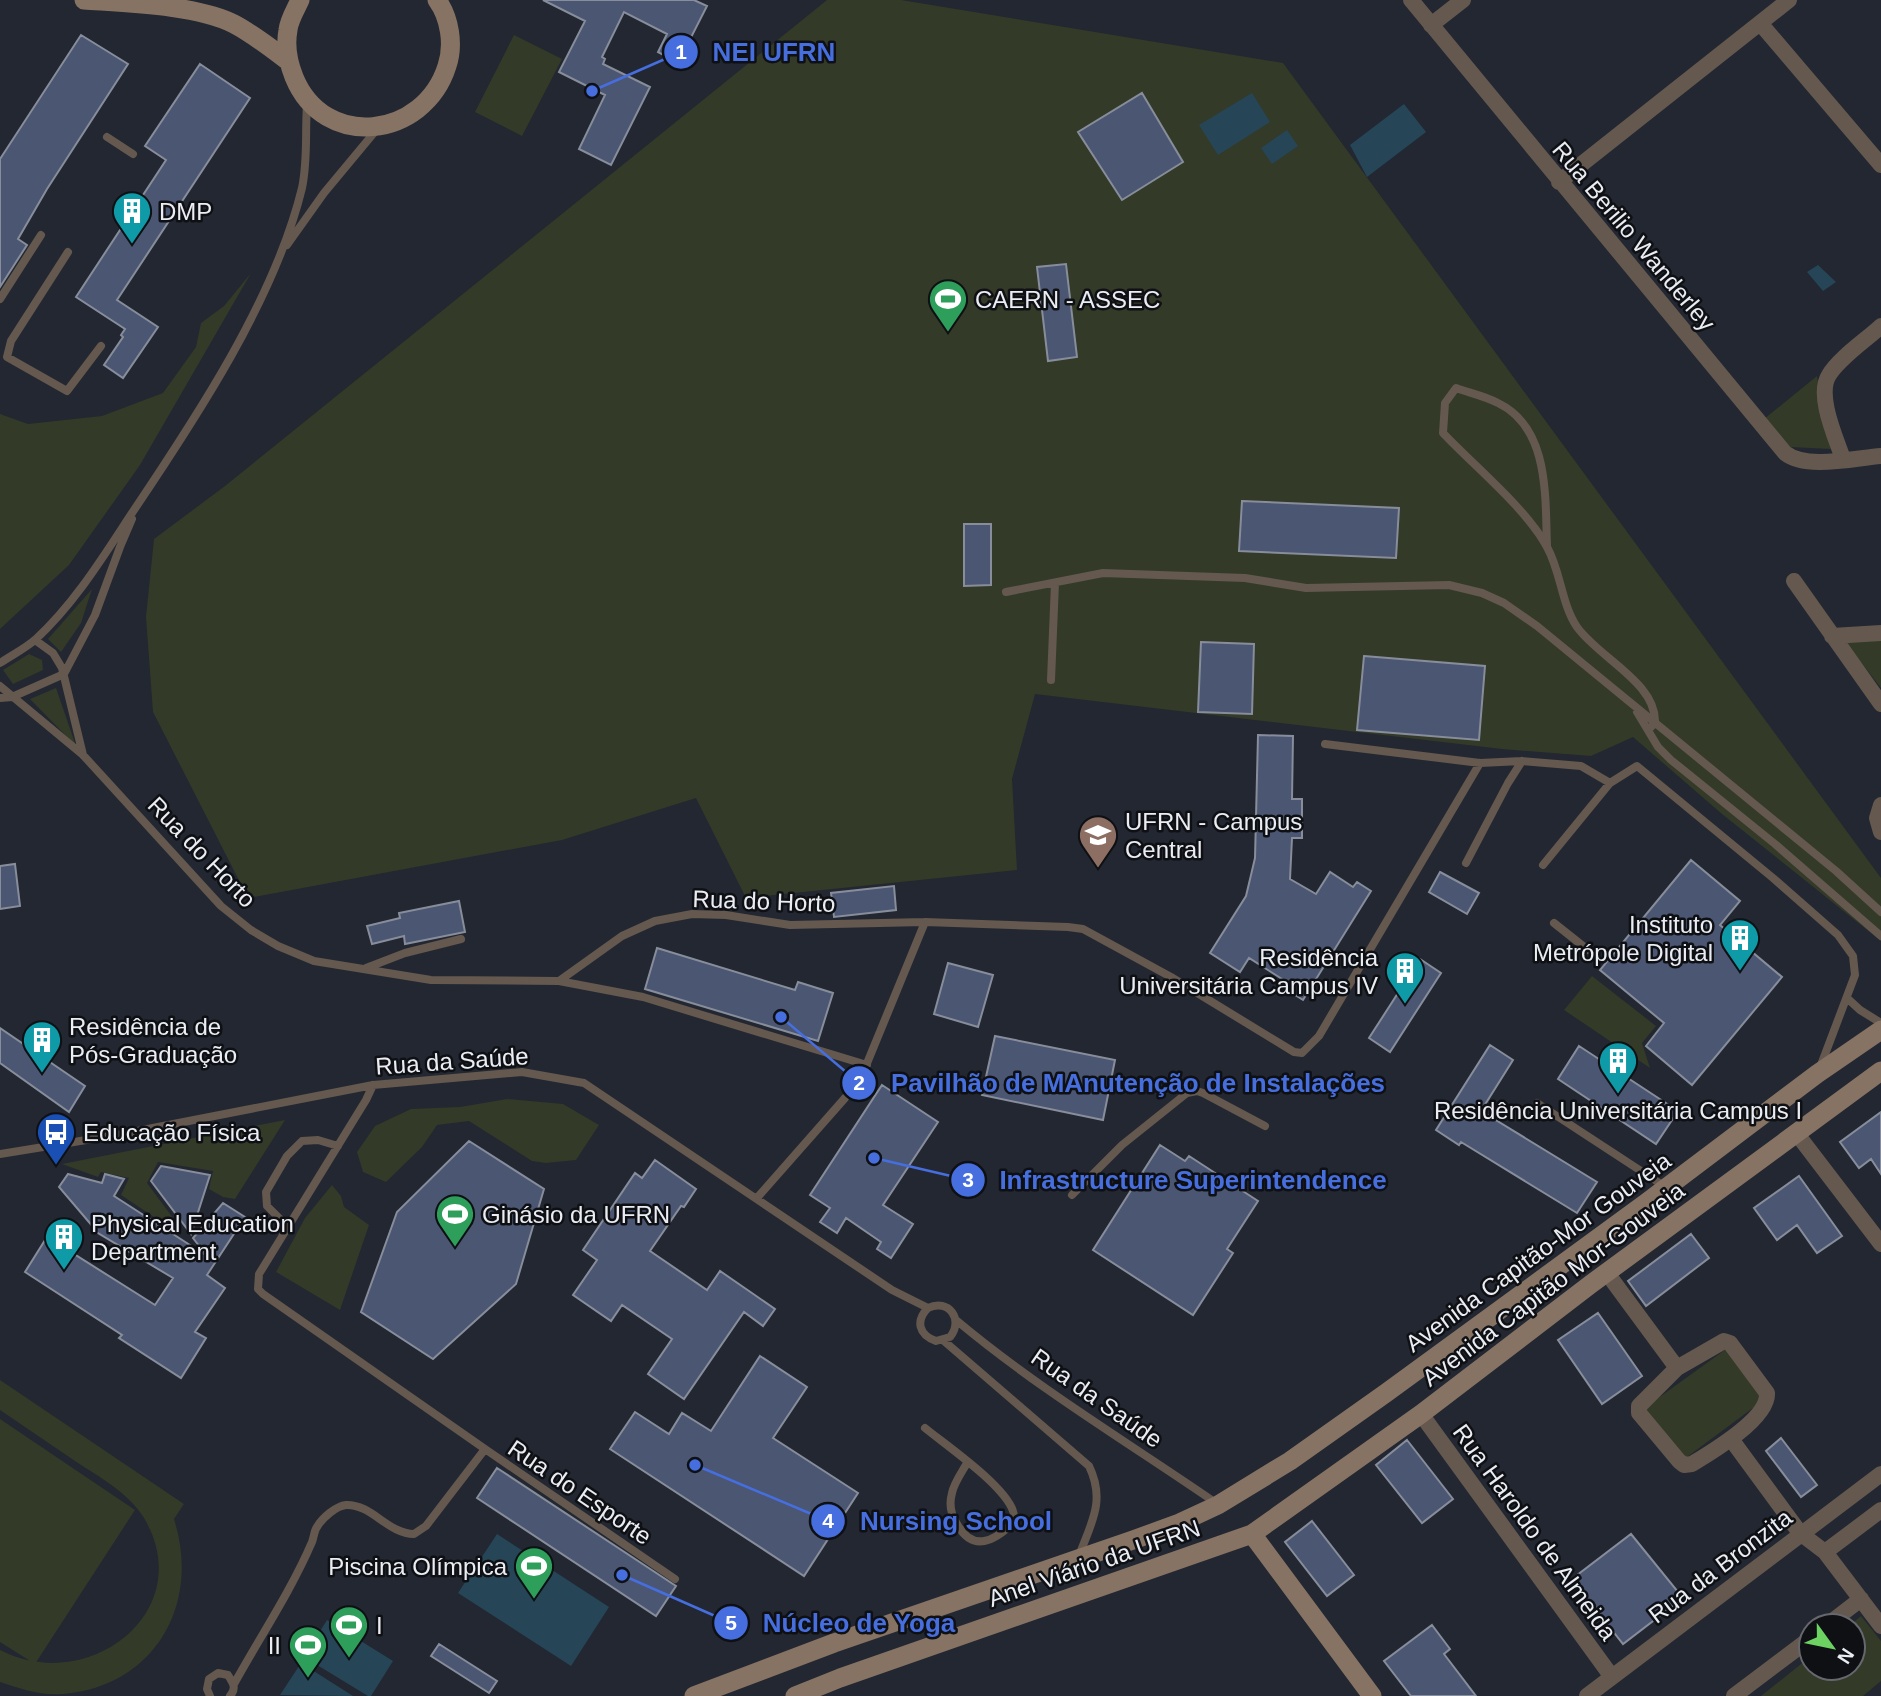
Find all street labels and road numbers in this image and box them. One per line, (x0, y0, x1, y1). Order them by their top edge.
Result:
street label: Rua Berilio Wanderley (1547, 136, 1721, 336)
street label: Rua do Horto (143, 791, 261, 913)
street label: Rua do Horto (692, 885, 836, 917)
street label: Rua da Saúde (375, 1042, 529, 1080)
street label: Avenida Capitão-Mor Gouveia (1400, 1146, 1676, 1357)
street label: Avenida Capitão Mor-Gouveia (1417, 1176, 1690, 1391)
street label: Rua da Saúde (1026, 1343, 1168, 1453)
street label: Rua Haroldo de Almeida (1448, 1419, 1623, 1646)
street label: Rua do Esporte (503, 1434, 657, 1550)
street label: Rua da Bronzita (1643, 1503, 1797, 1629)
street label: Anel Viário da UFRN (984, 1514, 1204, 1612)

